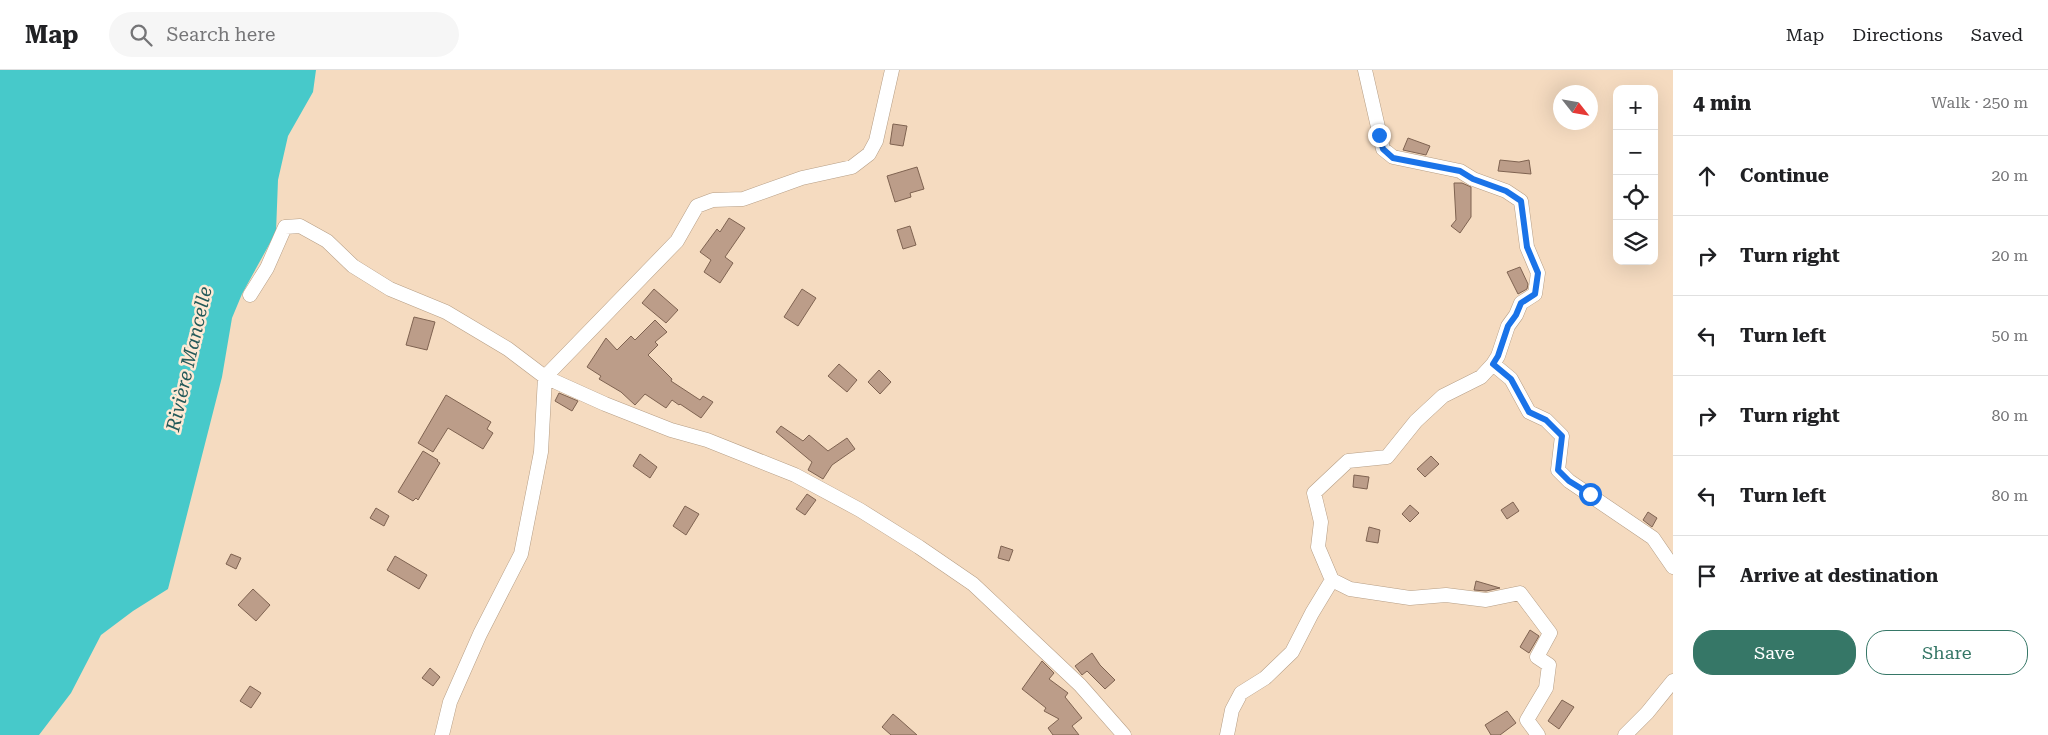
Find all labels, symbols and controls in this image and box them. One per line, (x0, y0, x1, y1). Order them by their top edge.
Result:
search box (109, 12, 459, 57)
text: Map (25, 21, 79, 49)
icon: search (127, 21, 155, 49)
text: Search here (167, 23, 275, 46)
text: Map (1786, 24, 1824, 45)
text: Directions (1852, 24, 1943, 45)
text: Saved (1971, 24, 2023, 45)
north arrow (1553, 85, 1598, 130)
map controls (1613, 85, 1658, 265)
button: + (1613, 85, 1658, 130)
text: 4 min (1693, 91, 1751, 115)
text: Walk · 250 m (1931, 93, 2028, 112)
route end (1368, 124, 1391, 147)
button: − (1613, 130, 1658, 175)
icon: ahead (1693, 162, 1721, 190)
text: Continue (1740, 164, 1829, 187)
text: 20 m (1991, 166, 2028, 185)
button: locate (1613, 175, 1658, 220)
button: layers (1613, 220, 1658, 265)
icon: right (1693, 242, 1721, 270)
text: Turn right (1740, 244, 1840, 267)
text: 20 m (1991, 246, 2028, 265)
water label: Rivière Mancelle (161, 284, 217, 435)
icon: left (1693, 322, 1721, 350)
text: Turn left (1740, 324, 1826, 347)
text: 50 m (1991, 326, 2028, 345)
icon: right (1693, 402, 1721, 430)
text: Turn right (1740, 404, 1840, 427)
text: 80 m (1991, 406, 2028, 425)
icon: left (1693, 482, 1721, 510)
route start (1579, 483, 1602, 506)
text: Turn left (1740, 484, 1826, 507)
text: 80 m (1991, 486, 2028, 505)
icon: arrive (1693, 562, 1721, 590)
text: Arrive at destination (1740, 564, 1938, 587)
button: Save (1693, 630, 1856, 675)
button: Share (1866, 630, 2028, 675)

